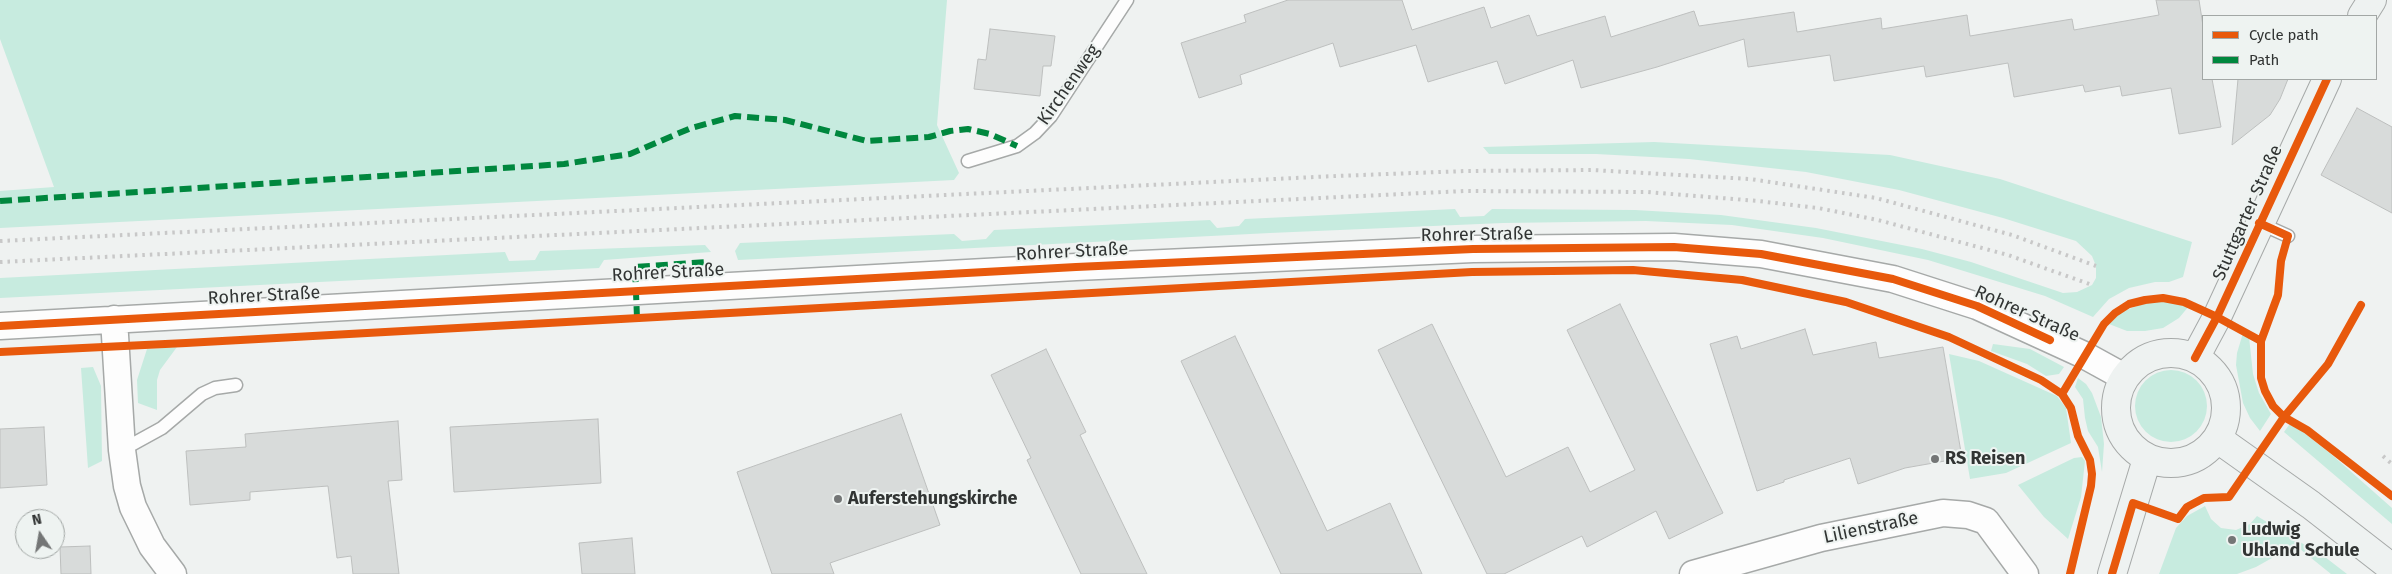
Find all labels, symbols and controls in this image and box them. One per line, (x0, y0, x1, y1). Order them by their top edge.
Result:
legend (2202, 15, 2377, 80)
text: Cycle path (2249, 26, 2319, 44)
street label: Kirchenweg (1033, 40, 1105, 130)
text: Path (2249, 51, 2279, 69)
street label: Stuttgarter Straße (2208, 142, 2288, 284)
street label: Rohrer Straße (1421, 223, 1533, 247)
street label: Rohrer Straße (1015, 238, 1129, 266)
street label: Rohrer Straße (611, 259, 725, 287)
street label: Rohrer Straße (1971, 281, 2083, 347)
street label: Rohrer Straße (207, 282, 321, 310)
place label: RS Reisen (1945, 448, 2025, 470)
marker: RS Reisen (1929, 453, 1941, 465)
place label: Auferstehungskirche (848, 488, 1017, 510)
marker: Auferstehungskirche (832, 493, 844, 505)
street label: Lilienstraße (1822, 507, 1920, 549)
north arrow (15, 509, 65, 559)
text: N (31, 511, 43, 529)
place label: Ludwig Uhland Schule (2242, 519, 2359, 562)
marker: Ludwig Uhland Schule (2226, 534, 2238, 546)

